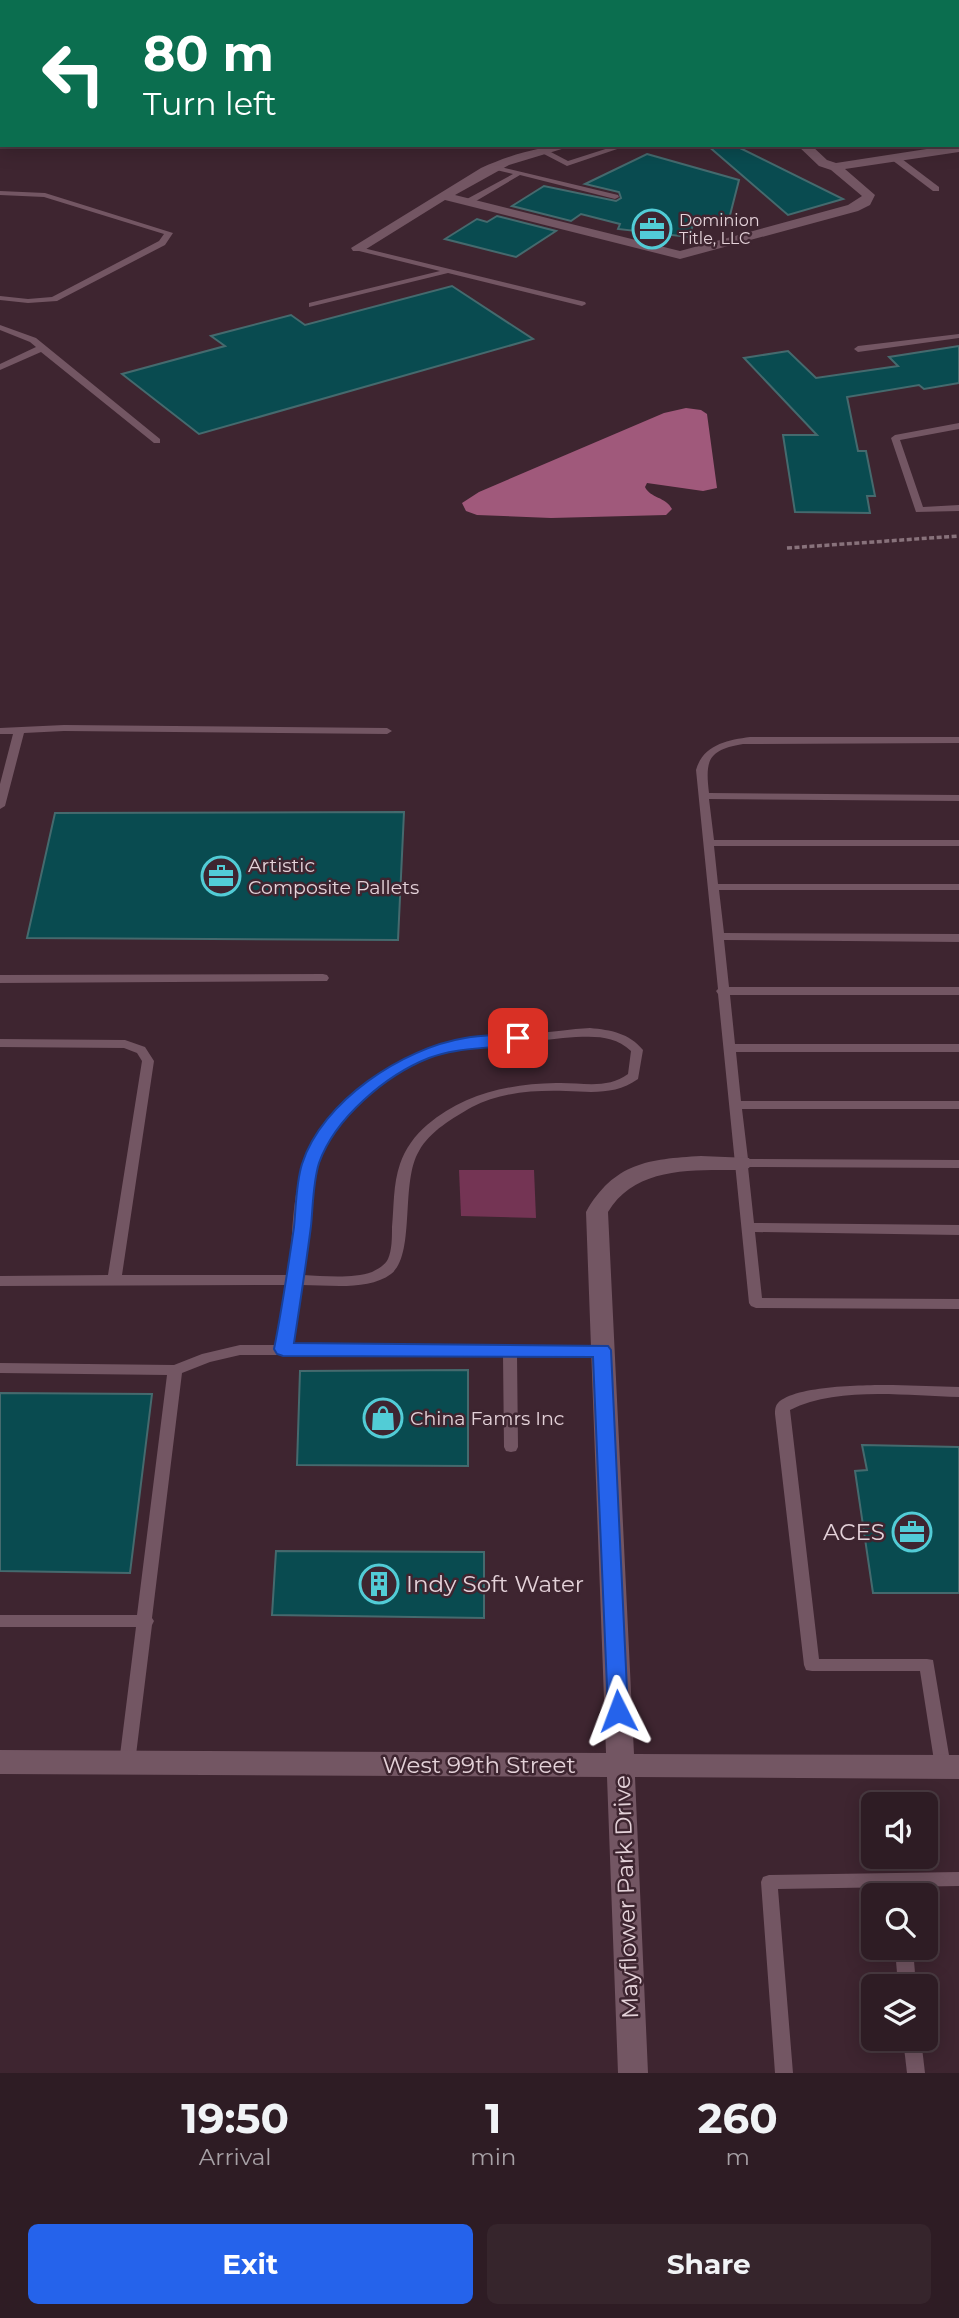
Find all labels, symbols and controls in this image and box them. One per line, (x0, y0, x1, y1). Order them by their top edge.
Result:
text: 80 m (143, 24, 274, 83)
icon: left (28, 28, 119, 119)
text: Turn left (143, 84, 277, 123)
office icon: Dominion Title, LLC (631, 208, 673, 250)
place label: Dominion Title, LLC (679, 211, 760, 248)
place label: Artistic Composite Pallets (248, 854, 419, 899)
office icon: Artistic Composite Pallets (200, 855, 242, 897)
pin (488, 1008, 548, 1068)
icon: arrive (499, 1019, 537, 1057)
shop icon: China Famrs Inc (362, 1397, 404, 1439)
place label: China Famrs Inc (410, 1407, 565, 1430)
office icon: ACES (891, 1511, 933, 1553)
place label: ACES (823, 1518, 885, 1546)
building icon: Indy Soft Water (358, 1563, 400, 1605)
place label: Indy Soft Water (406, 1570, 584, 1598)
position arrow (581, 1674, 655, 1748)
street label: West 99th Street (382, 1751, 576, 1779)
street label: Mayflower Park Drive (608, 1775, 644, 2019)
map controls (861, 1792, 938, 2051)
button: sound (861, 1792, 938, 1869)
button: search (861, 1883, 938, 1960)
button: layers (861, 1974, 938, 2051)
text: 19:50 (181, 2092, 289, 2144)
text: 1 (485, 2092, 502, 2144)
text: 260 (698, 2092, 778, 2144)
text: Arrival (199, 2143, 271, 2171)
text: min (470, 2143, 516, 2171)
text: m (726, 2143, 750, 2171)
button: Exit (28, 2224, 473, 2304)
button: Share (487, 2224, 931, 2304)

